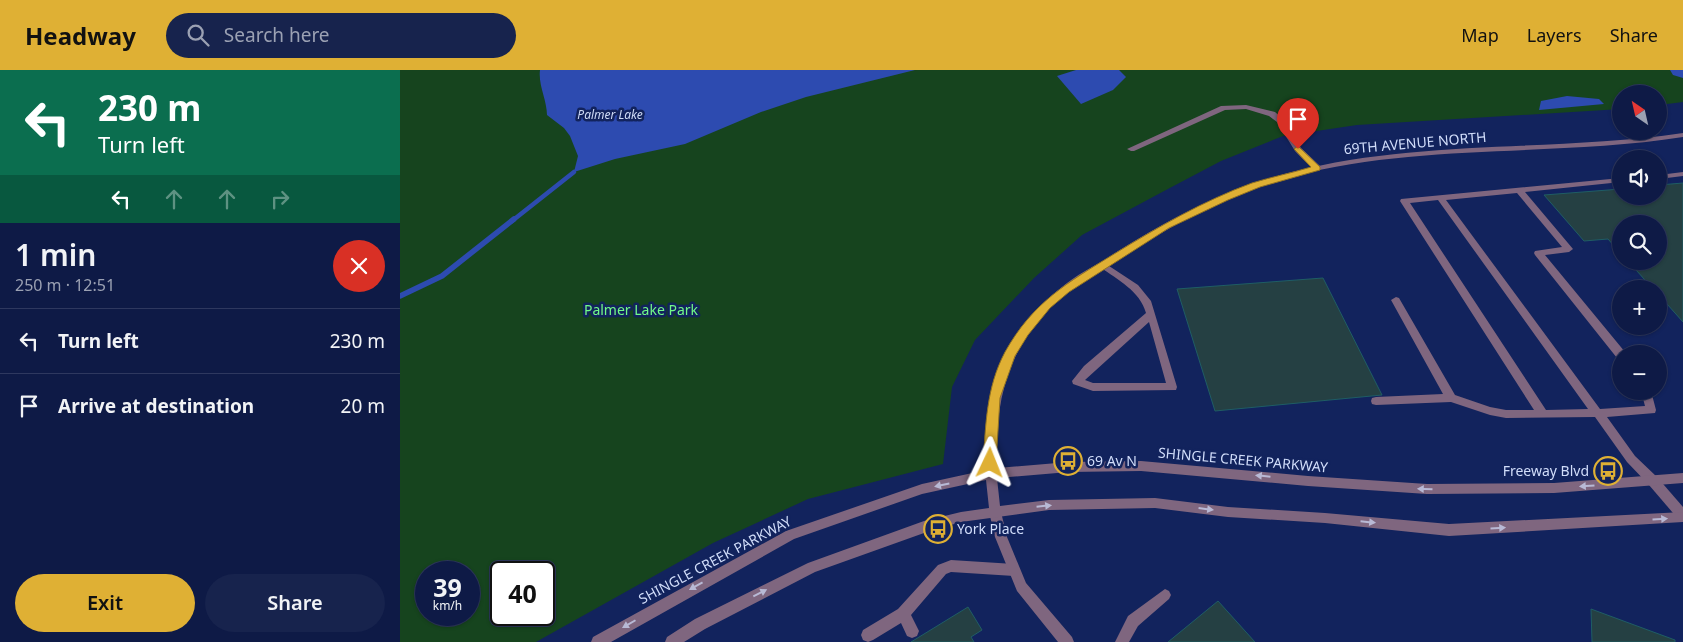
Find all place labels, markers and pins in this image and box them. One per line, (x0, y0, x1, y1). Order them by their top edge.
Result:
pin (1277, 98, 1319, 149)
bus stop icon: 69 Av N (1053, 446, 1083, 476)
place label: 69 Av N (1087, 451, 1137, 470)
bus stop icon: Freeway Blvd (1593, 456, 1623, 486)
place label: Freeway Blvd (1503, 461, 1589, 480)
bus stop icon: York Place (923, 514, 953, 544)
place label: York Place (957, 519, 1024, 538)

